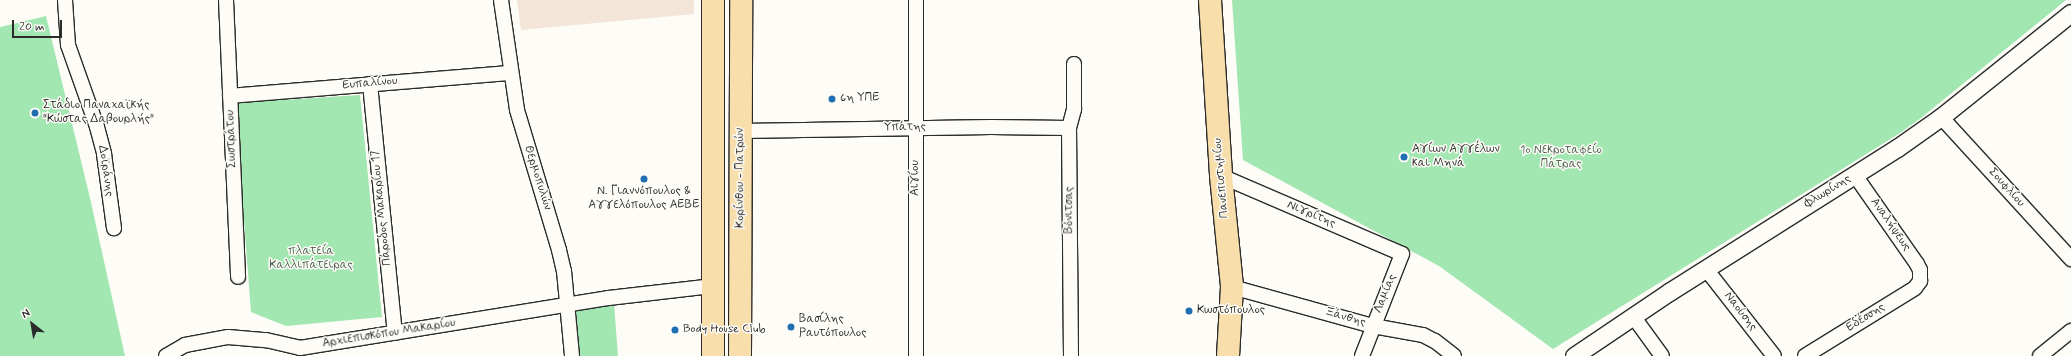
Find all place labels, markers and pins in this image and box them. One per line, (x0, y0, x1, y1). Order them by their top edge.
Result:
place label: 6η ΥΠΕ (840, 92, 880, 106)
marker: 6η ΥΠΕ (827, 94, 837, 104)
place label: Στάδιο Παναχαϊκής "Κώστας Δαβουρλής" (43, 99, 154, 127)
marker: Στάδιο Παναχαϊκής "Κώστας Δαβουρλής" (30, 108, 40, 118)
place label: Αγίων Αγγέλων και Μηνά (1412, 143, 1500, 171)
marker: Αγίων Αγγέλων και Μηνά (1399, 152, 1409, 162)
marker: Ν. Γιαννόπουλος & Αγγελόπουλος ΑΕΒΕ (639, 174, 649, 184)
place label: Ν. Γιαννόπουλος & Αγγελόπουλος ΑΕΒΕ (588, 185, 700, 213)
place label: Κωστόπουλος (1197, 304, 1265, 318)
marker: Κωστόπουλος (1184, 306, 1194, 316)
place label: Βασίλης Ραυτόπουλος (799, 313, 866, 341)
marker: Βασίλης Ραυτόπουλος (786, 322, 796, 332)
place label: Body House Club (683, 323, 766, 337)
marker: Body House Club (670, 325, 680, 335)

